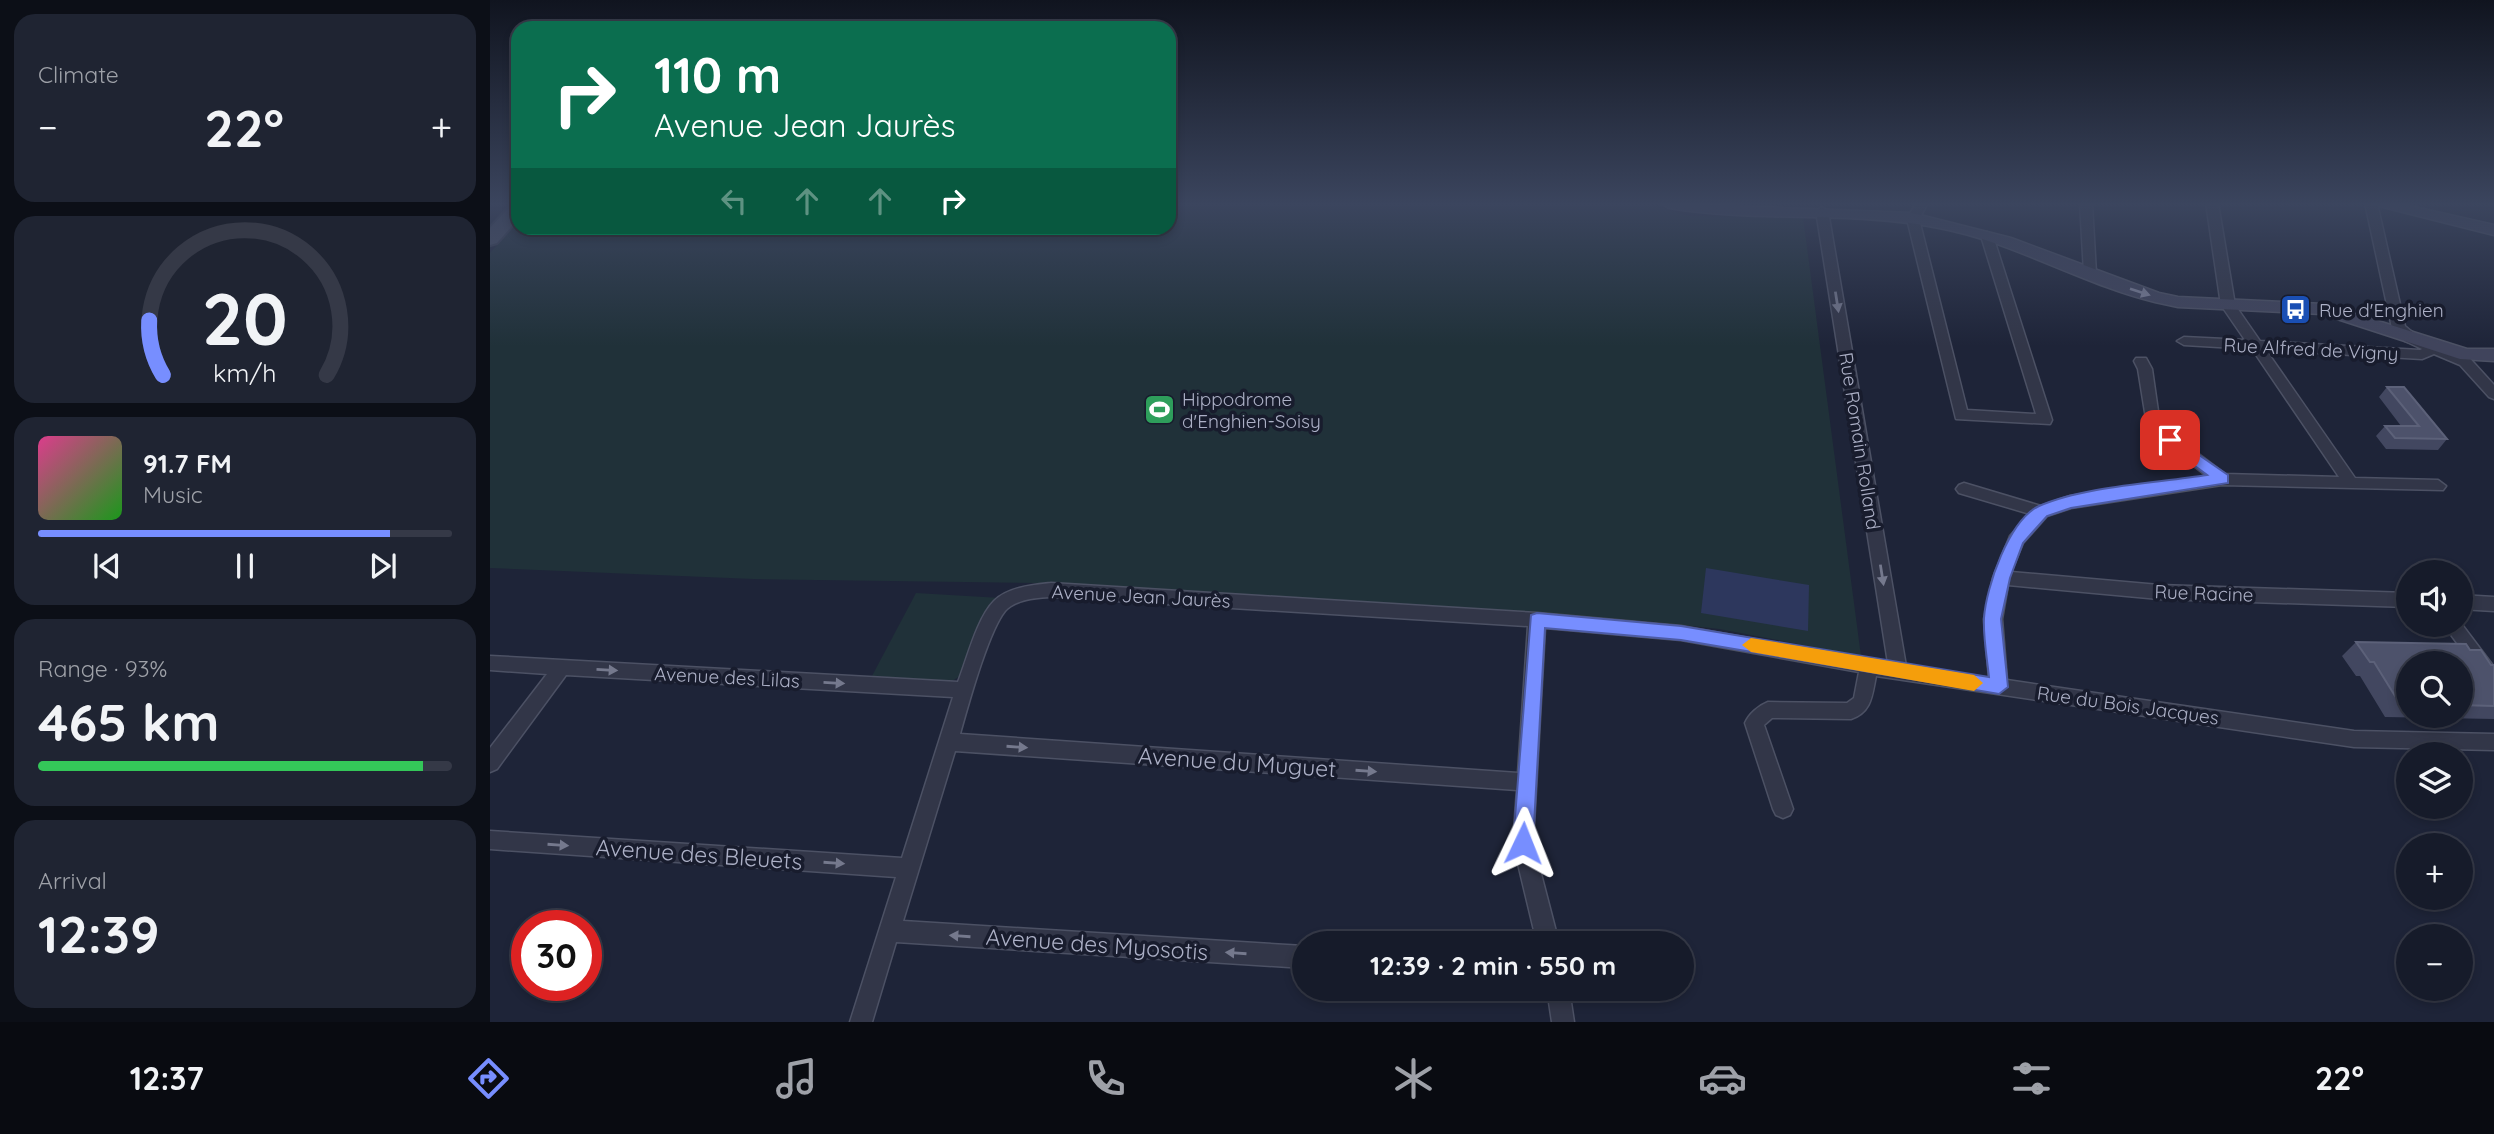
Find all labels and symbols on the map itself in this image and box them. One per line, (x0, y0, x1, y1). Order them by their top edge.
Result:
one-way arrow (2130, 287, 2151, 298)
one-way arrow (1832, 292, 1843, 314)
bus stop icon: Rue d'Enghien (2279, 293, 2313, 327)
place label: Rue d'Enghien (2319, 298, 2444, 322)
street label: Rue Alfred de Vigny (2223, 332, 2399, 366)
street label: Rue Romain Rolland (1834, 351, 1886, 531)
place label: Hippodrome d'Enghien-Soisy (1182, 387, 1321, 433)
sports icon: Hippodrome d'Enghien-Soisy (1142, 393, 1176, 427)
pin (2140, 410, 2200, 470)
one-way arrow (1877, 564, 1888, 586)
street label: Avenue Jean Jaurès (1051, 579, 1231, 613)
street label: Rue Racine (2154, 579, 2254, 607)
street label: Avenue des Lilas (654, 661, 800, 693)
one-way arrow (596, 665, 618, 676)
one-way arrow (823, 678, 845, 689)
street label: Rue du Bois Jacques (2036, 680, 2221, 730)
street label: Avenue du Muguet (1137, 741, 1337, 783)
one-way arrow (1006, 742, 1028, 753)
one-way arrow (1356, 766, 1378, 777)
position arrow (1486, 806, 1560, 880)
street label: Avenue des Bleuets (595, 832, 803, 876)
one-way arrow (547, 840, 569, 851)
one-way arrow (823, 858, 845, 869)
speed limit sign: 30 (511, 910, 602, 1001)
street label: Avenue des Myosotis (985, 922, 1209, 966)
one-way arrow (948, 930, 970, 941)
one-way arrow (1224, 947, 1246, 958)

